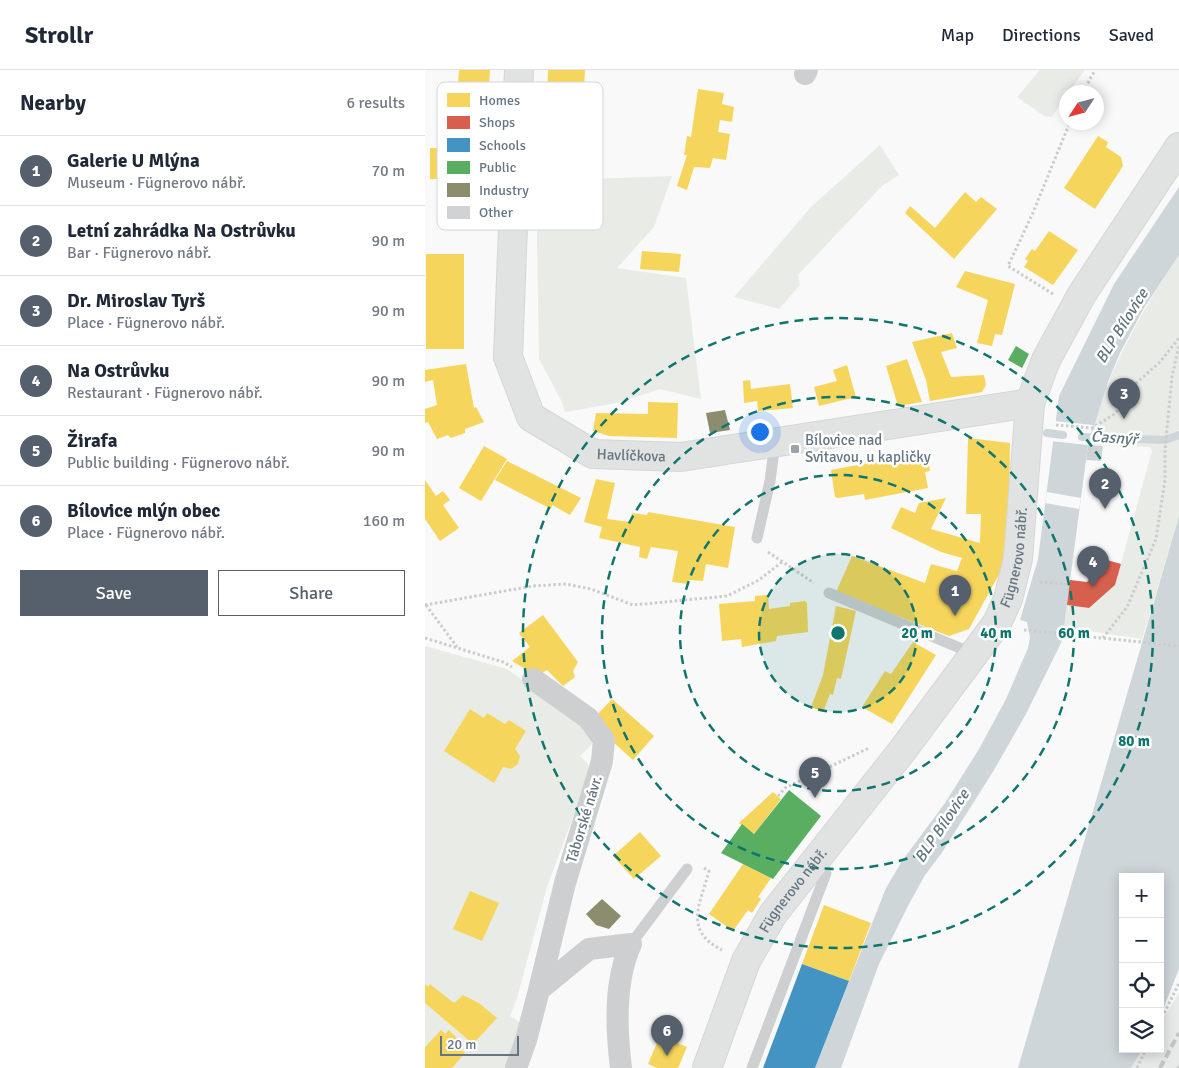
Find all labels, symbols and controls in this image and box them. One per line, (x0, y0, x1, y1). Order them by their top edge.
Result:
text: Strollr (25, 20, 93, 50)
text: Map (941, 24, 974, 46)
text: Directions (1002, 24, 1081, 46)
text: Saved (1109, 24, 1154, 46)
legend (437, 82, 603, 230)
north arrow (1059, 85, 1104, 130)
text: Nearby (20, 90, 86, 116)
text: Homes (479, 92, 520, 109)
text: 6 results (346, 93, 405, 113)
text: Shops (479, 114, 515, 131)
text: Schools (479, 137, 526, 154)
text: Galerie U Mlýna (67, 149, 200, 173)
text: Public (479, 159, 517, 176)
text: 1 (32, 161, 40, 181)
text: 70 m (371, 161, 405, 181)
text: Museum · Fügnerovo nábř. (67, 173, 246, 193)
text: Industry (479, 182, 529, 199)
text: Other (479, 204, 514, 221)
text: Letní zahrádka Na Ostrůvku (67, 219, 296, 243)
text: 2 (32, 231, 40, 251)
text: 90 m (371, 231, 405, 251)
text: Bar · Fügnerovo nábř. (67, 243, 211, 263)
water label: BLP Bílovice (1091, 284, 1153, 367)
text: Dr. Miroslav Tyrš (67, 289, 205, 313)
text: 3 (32, 301, 40, 321)
text: 90 m (371, 301, 405, 321)
text: Place · Fügnerovo nábř. (67, 313, 225, 333)
text: Na Ostrůvku (67, 359, 170, 383)
text: 4 (32, 371, 40, 391)
text: 90 m (371, 371, 405, 391)
pin: 3 (1108, 378, 1140, 419)
text: Restaurant · Fügnerovo nábř. (67, 383, 263, 403)
your location (747, 419, 773, 445)
water label: Časnýř (1090, 426, 1141, 450)
text: Žirafa (67, 429, 117, 453)
place label: Bílovice nad Svitavou, u kapličky (805, 431, 931, 466)
text: 5 (32, 441, 40, 461)
text: 90 m (371, 441, 405, 461)
marker: Bílovice nad Svitavou, u kapličky (789, 443, 801, 455)
street label: Havlíčkova (596, 445, 666, 465)
text: Public building · Fügnerovo nábř. (67, 453, 290, 473)
pin: 2 (1089, 468, 1121, 509)
text: Bílovice mlýn obec (67, 499, 220, 523)
street label: Fügnerovo nábř. (996, 506, 1031, 611)
text: 6 (32, 511, 40, 531)
text: 160 m (363, 511, 405, 531)
text: Place · Fügnerovo nábř. (67, 523, 225, 543)
pin: 4 (1077, 546, 1109, 587)
button: Save (20, 570, 208, 616)
button: Share (218, 570, 405, 616)
pin: 1 (939, 575, 971, 616)
centre of rings (829, 624, 847, 642)
text: 20 m (901, 624, 933, 642)
text: 40 m (980, 624, 1012, 642)
text: 60 m (1058, 624, 1090, 642)
text: 80 m (1118, 732, 1150, 750)
pin: 5 (799, 757, 831, 798)
street label: Táborské návr. (562, 773, 606, 865)
water label: BLP Bílovice (910, 785, 974, 866)
street label: Fügnerovo nábř. (755, 844, 831, 936)
map controls (1119, 873, 1164, 1053)
button: + (1119, 873, 1164, 918)
button: − (1119, 918, 1164, 963)
button: locate (1119, 963, 1164, 1008)
button: layers (1119, 1008, 1164, 1053)
pin: 6 (651, 1015, 683, 1056)
scale bar (440, 1033, 519, 1056)
text: 20 m (447, 1036, 476, 1053)

